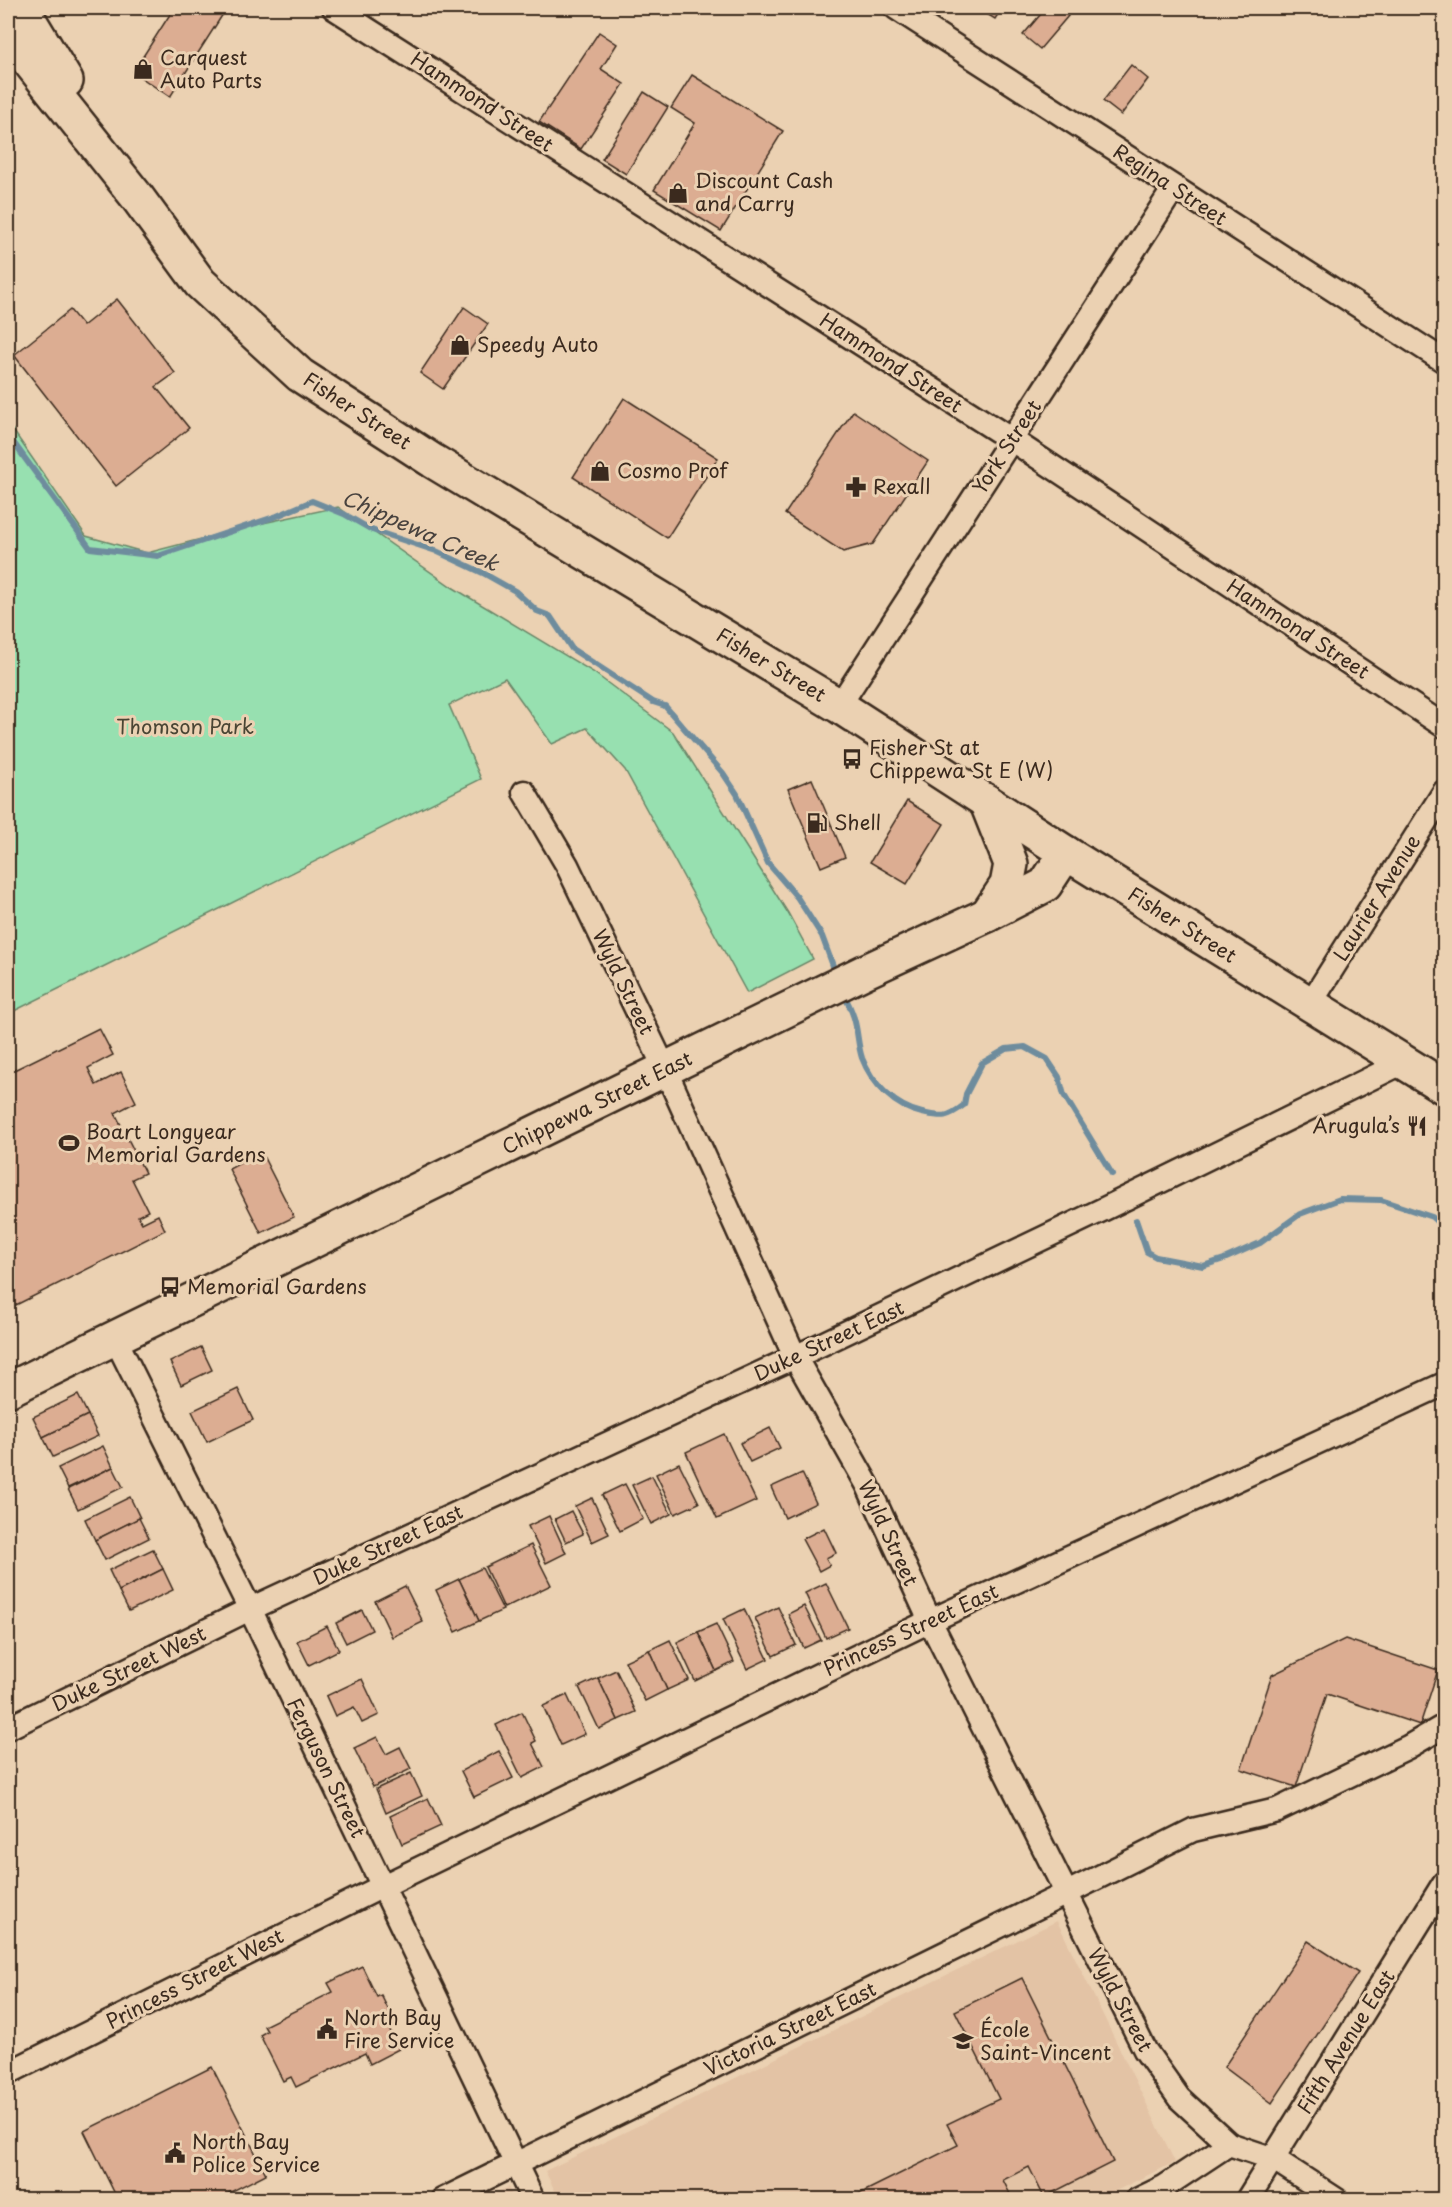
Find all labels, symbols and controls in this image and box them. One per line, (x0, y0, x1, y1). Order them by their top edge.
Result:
place label: Carquest Auto Parts (160, 42, 262, 95)
street label: Hammond Street (405, 44, 560, 159)
shop icon: Carquest Auto Parts (131, 57, 155, 81)
street label: Regina Street (1108, 136, 1233, 232)
place label: Discount Cash and Carry (695, 165, 834, 218)
shop icon: Discount Cash and Carry (666, 181, 690, 205)
street label: Hammond Street (814, 305, 969, 420)
place label: Speedy Auto (477, 329, 598, 359)
shop icon: Speedy Auto (448, 333, 472, 357)
street label: Fisher Street (298, 364, 418, 456)
street label: York Street (964, 393, 1048, 500)
place label: Cosmo Prof (617, 455, 729, 485)
shop icon: Cosmo Prof (588, 459, 612, 483)
place label: Rexall (873, 471, 930, 501)
pharmacy icon: Rexall (844, 475, 868, 499)
water label: Chippewa Creek (337, 480, 505, 579)
street label: Hammond Street (1221, 571, 1376, 686)
street label: Fisher Street (711, 619, 832, 709)
park label: Thomson Park (116, 711, 254, 741)
place label: Fisher St at Chippewa St E (W) (869, 732, 1053, 785)
bus stop icon: Fisher St at Chippewa St E (W) (840, 747, 864, 771)
place label: Shell (834, 807, 881, 837)
fuel station icon: Shell (805, 811, 829, 835)
street label: Laurier Avenue (1325, 828, 1427, 967)
street label: Fisher Street (1122, 879, 1243, 970)
street label: Wyld Street (585, 924, 662, 1039)
street label: Chippewa Street East (496, 1043, 697, 1161)
place label: Arugula’s (1313, 1110, 1400, 1140)
restaurant icon: Arugula’s (1405, 1114, 1429, 1138)
place label: Boart Longyear Memorial Gardens (86, 1116, 266, 1169)
sports icon: Boart Longyear Memorial Gardens (57, 1131, 81, 1155)
place label: Memorial Gardens (187, 1271, 367, 1301)
bus stop icon: Memorial Gardens (158, 1275, 182, 1299)
street label: Duke Street East (749, 1292, 909, 1388)
street label: Wyld Street (851, 1475, 927, 1591)
street label: Duke Street East (308, 1496, 468, 1592)
street label: Princess Street East (818, 1575, 1003, 1683)
street label: Duke Street West (46, 1618, 211, 1718)
street label: Ferguson Street (280, 1692, 374, 1843)
street label: Princess Street West (101, 1920, 288, 2036)
street label: Wyld Street (1081, 1942, 1161, 2057)
street label: Fifth Avenue East (1289, 1964, 1402, 2119)
street label: Victoria Street East (698, 1973, 881, 2083)
place label: North Bay Fire Service (344, 2002, 454, 2055)
place label: École Saint-Vincent (980, 2014, 1111, 2067)
public building icon: North Bay Fire Service (315, 2017, 339, 2041)
school or university icon: École Saint-Vincent (951, 2029, 975, 2053)
place label: North Bay Police Service (192, 2126, 320, 2179)
public building icon: North Bay Police Service (163, 2141, 187, 2165)

